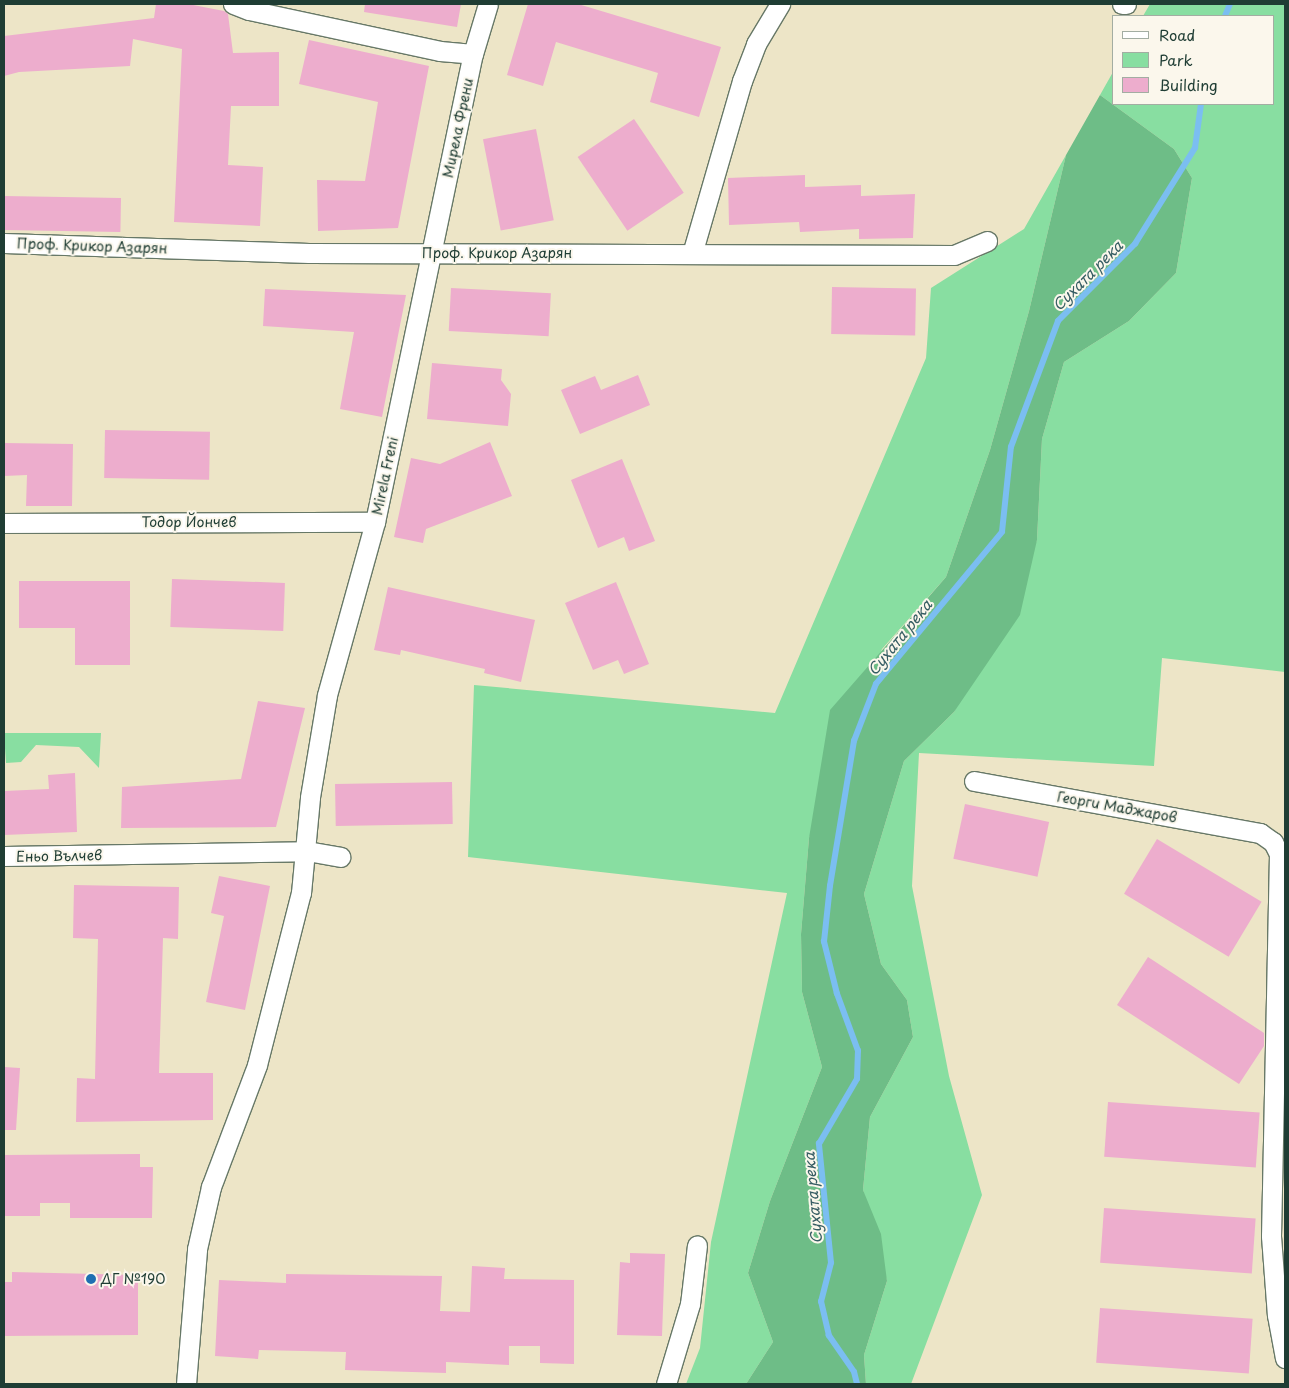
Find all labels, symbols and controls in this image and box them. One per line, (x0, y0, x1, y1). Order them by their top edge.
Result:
legend (1112, 15, 1274, 105)
text: Road (1159, 23, 1195, 46)
text: Park (1159, 48, 1193, 71)
text: Building (1159, 73, 1218, 96)
street label: Мирела Френи (439, 76, 477, 180)
street label: Проф. Крикор Азарян (16, 235, 168, 257)
water label: Сухата река (1048, 236, 1126, 314)
street label: Проф. Крикор Азарян (421, 245, 573, 261)
street label: Mirela Freni (368, 435, 402, 517)
street label: Тодор Йончев (141, 514, 237, 530)
water label: Сухата река (863, 595, 935, 679)
street label: Георги Маджаров (1055, 788, 1179, 826)
street label: Еньо Вълчев (16, 847, 102, 865)
water label: Сухата река (799, 1151, 825, 1245)
place label: ДГ №190 (101, 1271, 166, 1287)
marker: ДГ №190 (85, 1273, 97, 1285)

